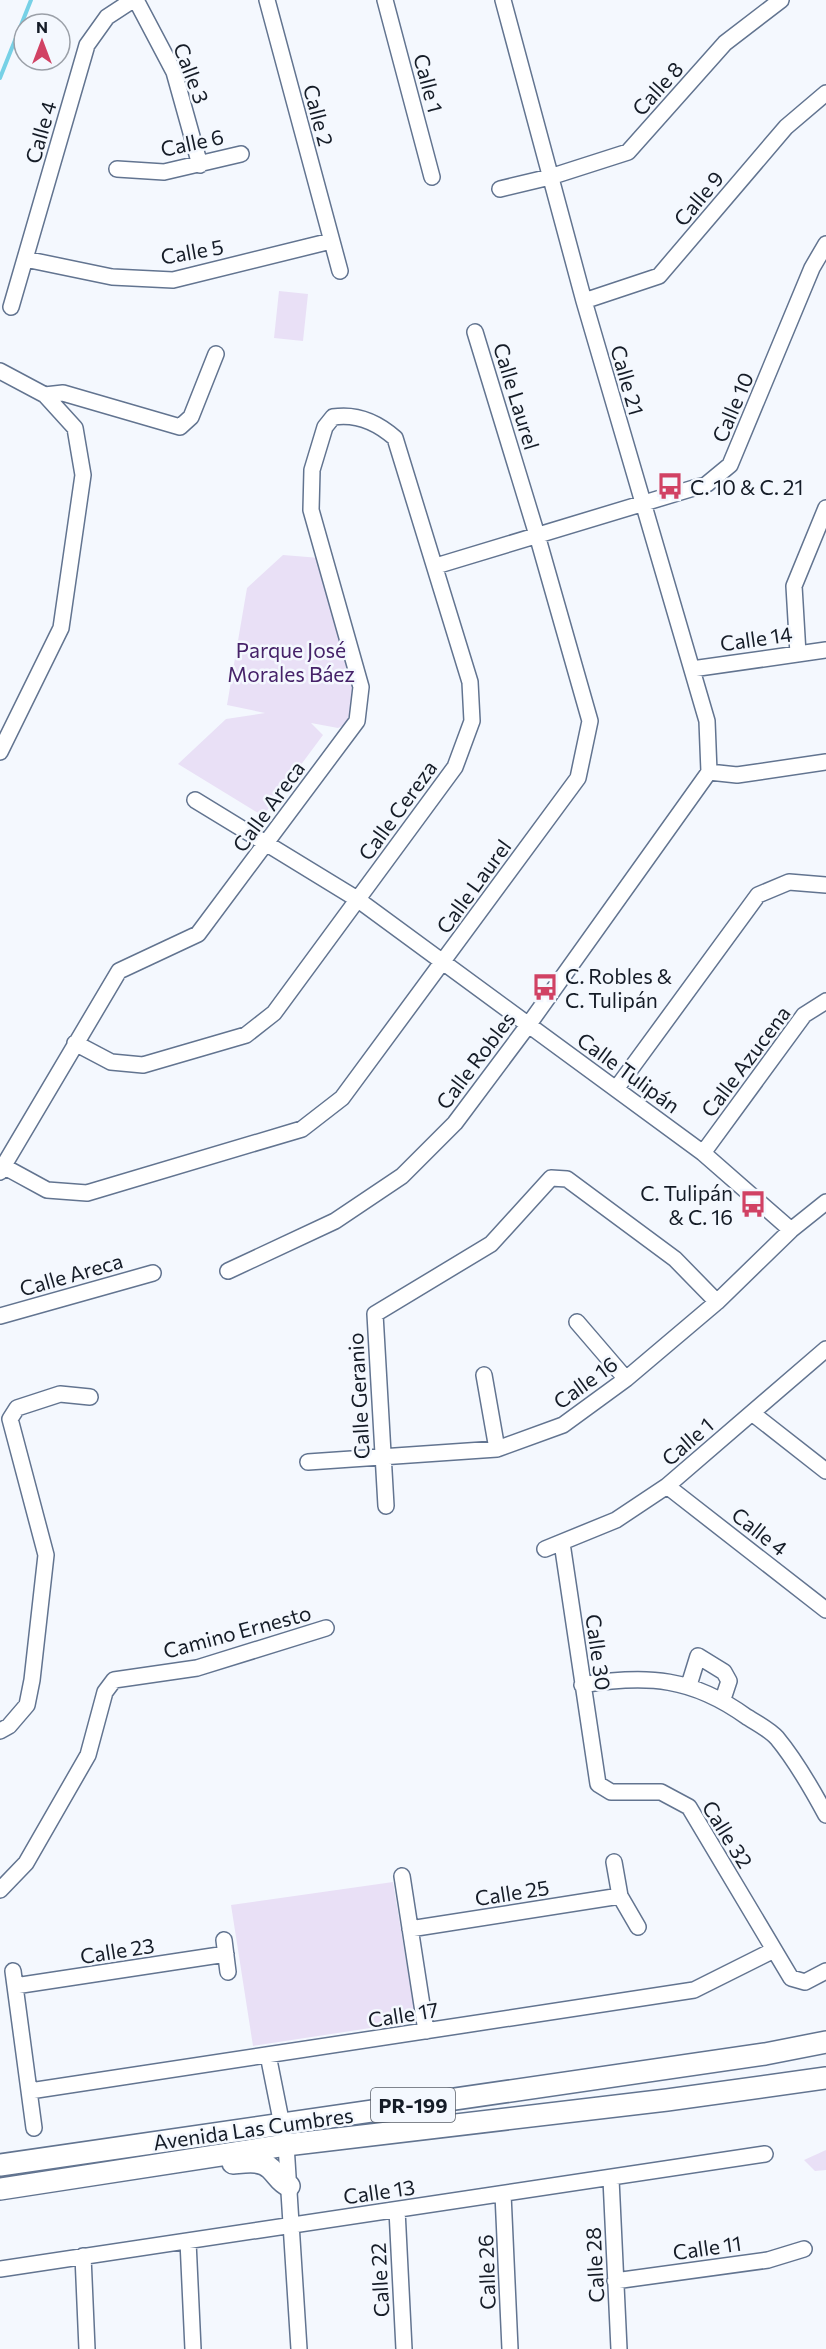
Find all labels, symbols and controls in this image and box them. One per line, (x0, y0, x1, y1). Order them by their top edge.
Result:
north arrow (12, 12, 72, 72)
text: N (36, 17, 48, 36)
street label: Calle 3 (169, 39, 215, 107)
street label: Calle 1 (409, 51, 449, 115)
street label: Calle 8 (626, 56, 688, 120)
street label: Calle 2 (299, 81, 339, 149)
street label: Calle 4 (19, 98, 61, 166)
street label: Calle 6 (158, 123, 226, 161)
street label: Calle 9 (668, 165, 728, 231)
street label: Calle 5 (159, 233, 225, 269)
street label: Calle Laurel (489, 340, 545, 452)
street label: Calle 21 (606, 342, 650, 418)
street label: Calle 10 (706, 368, 758, 446)
bus stop icon: C. 10 & C. 21 (655, 471, 685, 501)
place label: C. 10 & C. 21 (690, 474, 803, 499)
street label: Calle 14 (718, 621, 794, 655)
park label: Parque José Morales Báez (227, 637, 355, 686)
street label: Calle Cereza (352, 755, 442, 865)
street label: Calle Areca (227, 756, 309, 856)
street label: Calle Laurel (430, 834, 516, 938)
place label: C. Robles & C. Tulipán (565, 963, 673, 1012)
bus stop icon: C. Robles & C. Tulipán (530, 972, 560, 1002)
street label: Calle Azucena (695, 1001, 795, 1121)
street label: Calle Robles (430, 1006, 520, 1114)
street label: Calle Tulipán (573, 1026, 685, 1118)
place label: C. Tulipán & C. 16 (640, 1180, 733, 1229)
bus stop icon: C. Tulipán & C. 16 (738, 1189, 768, 1219)
street label: Calle Areca (17, 1247, 125, 1301)
street label: Calle Geranio (342, 1332, 374, 1460)
street label: Calle 16 (548, 1350, 622, 1414)
street label: Calle 1 (656, 1412, 718, 1470)
street label: Calle 4 (727, 1502, 793, 1561)
street label: Camino Ernesto (160, 1599, 314, 1663)
street label: Calle 30 (581, 1612, 617, 1692)
street label: Calle 32 (698, 1796, 758, 1872)
street label: Calle 25 (473, 1874, 551, 1910)
street label: Calle 23 (78, 1932, 156, 1968)
street label: Calle 17 (366, 1996, 440, 2032)
road number: PR-199 (371, 2088, 455, 2122)
street label: Avenida Las Cumbres (151, 2102, 355, 2154)
street label: Calle 13 (342, 2174, 416, 2208)
street label: Calle 28 (580, 2227, 608, 2303)
street label: Calle 11 (671, 2230, 743, 2264)
street label: Calle 26 (472, 2234, 500, 2310)
street label: Calle 22 (365, 2242, 393, 2318)

